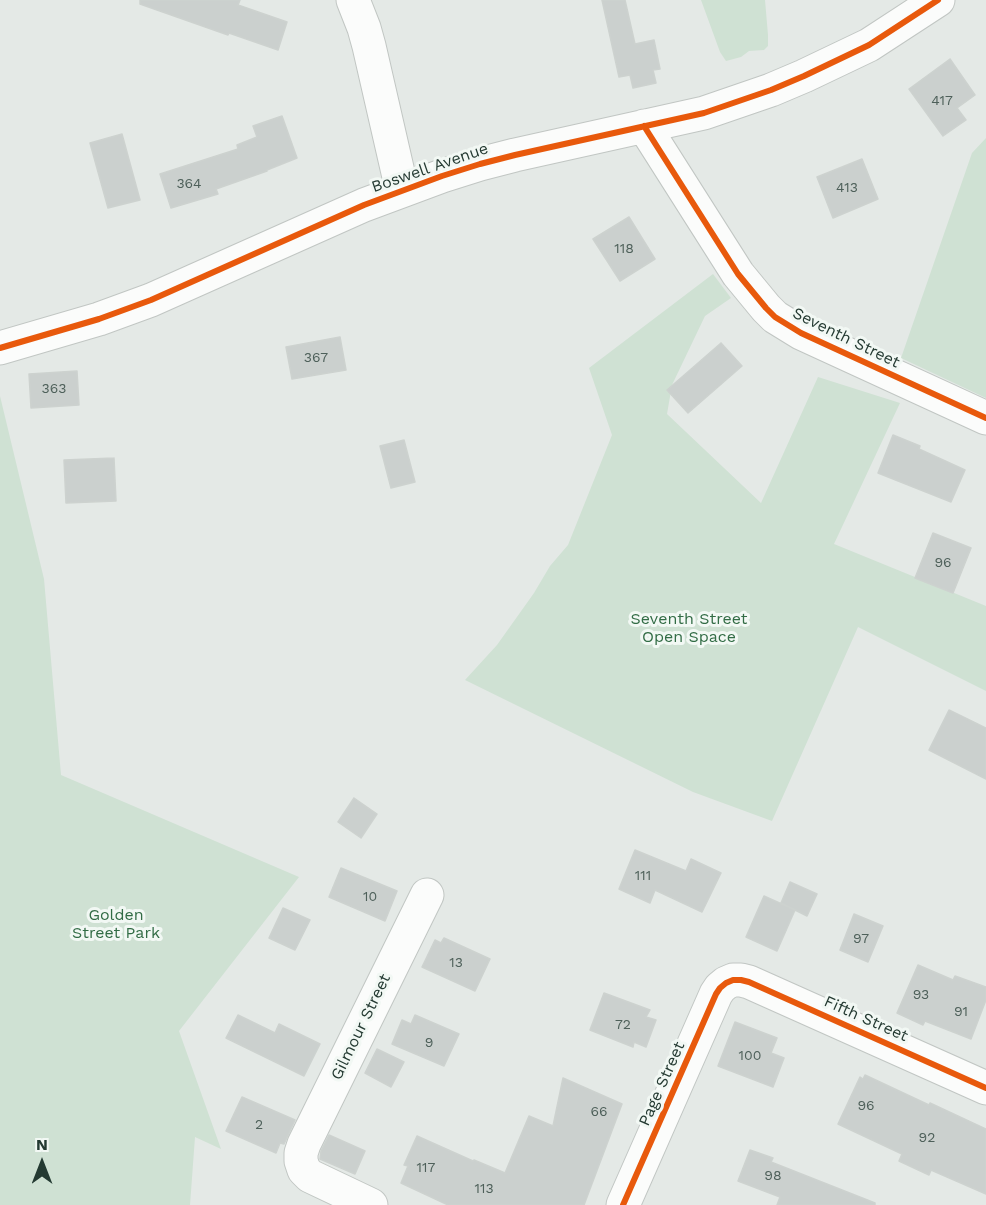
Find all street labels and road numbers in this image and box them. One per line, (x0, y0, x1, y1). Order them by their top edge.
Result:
street label: Boswell Avenue (369, 139, 491, 197)
street label: Seventh Street (789, 304, 903, 372)
street label: Gilmour Street (327, 971, 395, 1083)
street label: Fifth Street (821, 992, 911, 1046)
street label: Page Street (635, 1039, 689, 1129)

